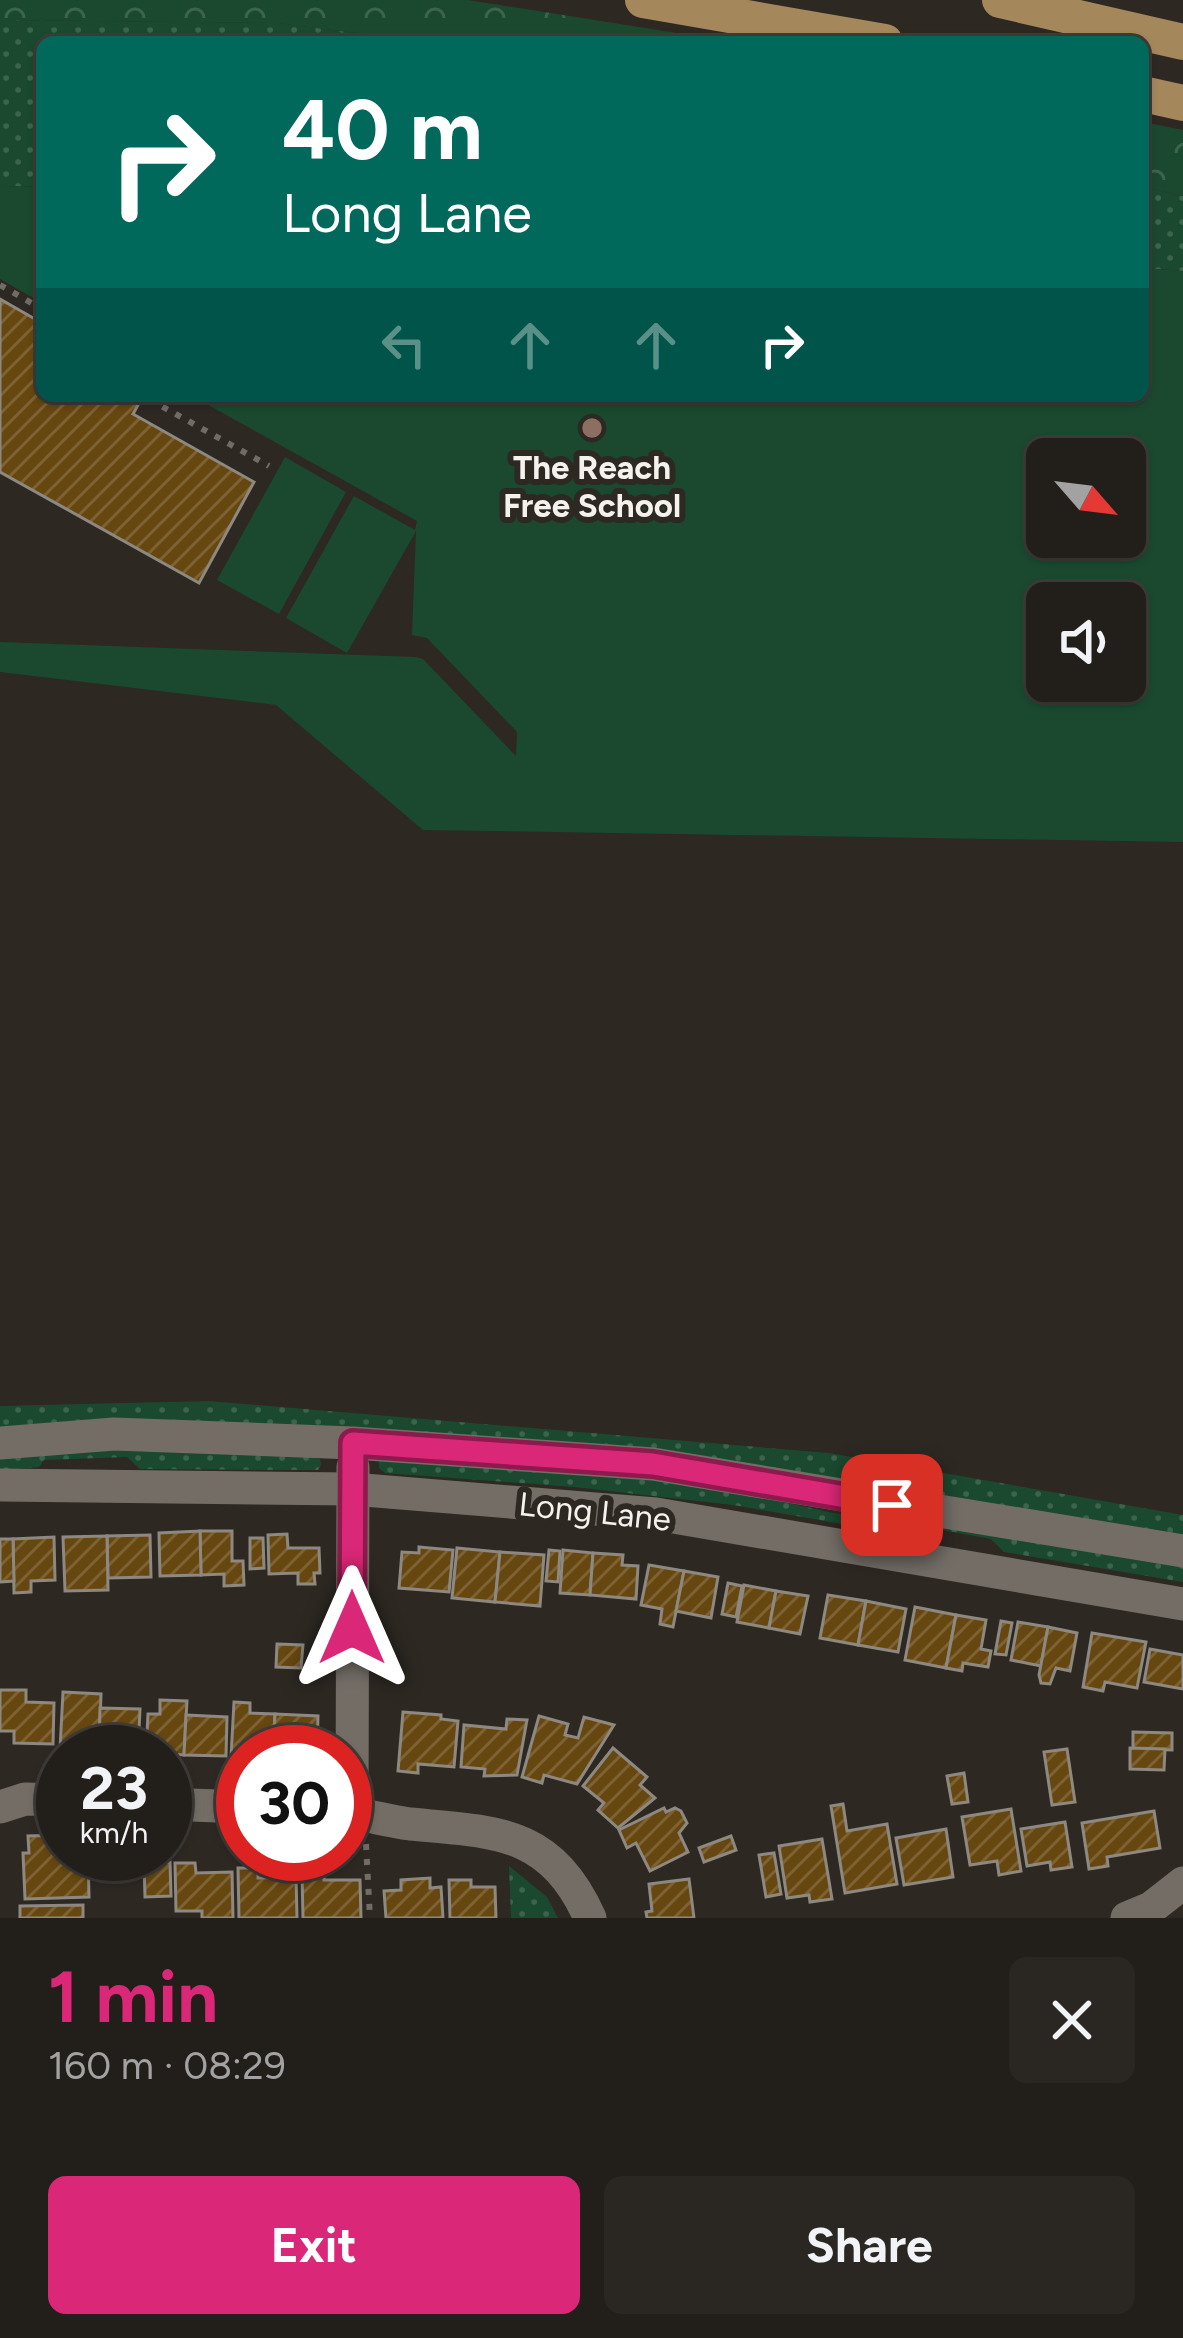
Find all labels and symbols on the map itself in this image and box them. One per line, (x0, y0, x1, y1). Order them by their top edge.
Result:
marker: The Reach Free School (579, 415, 605, 441)
north arrow (1026, 438, 1146, 558)
place label: The Reach Free School (503, 448, 681, 525)
pin (841, 1454, 943, 1556)
street label: Long Lane (517, 1484, 673, 1539)
position arrow (289, 1565, 415, 1691)
speed limit sign: 30 (216, 1725, 372, 1881)

